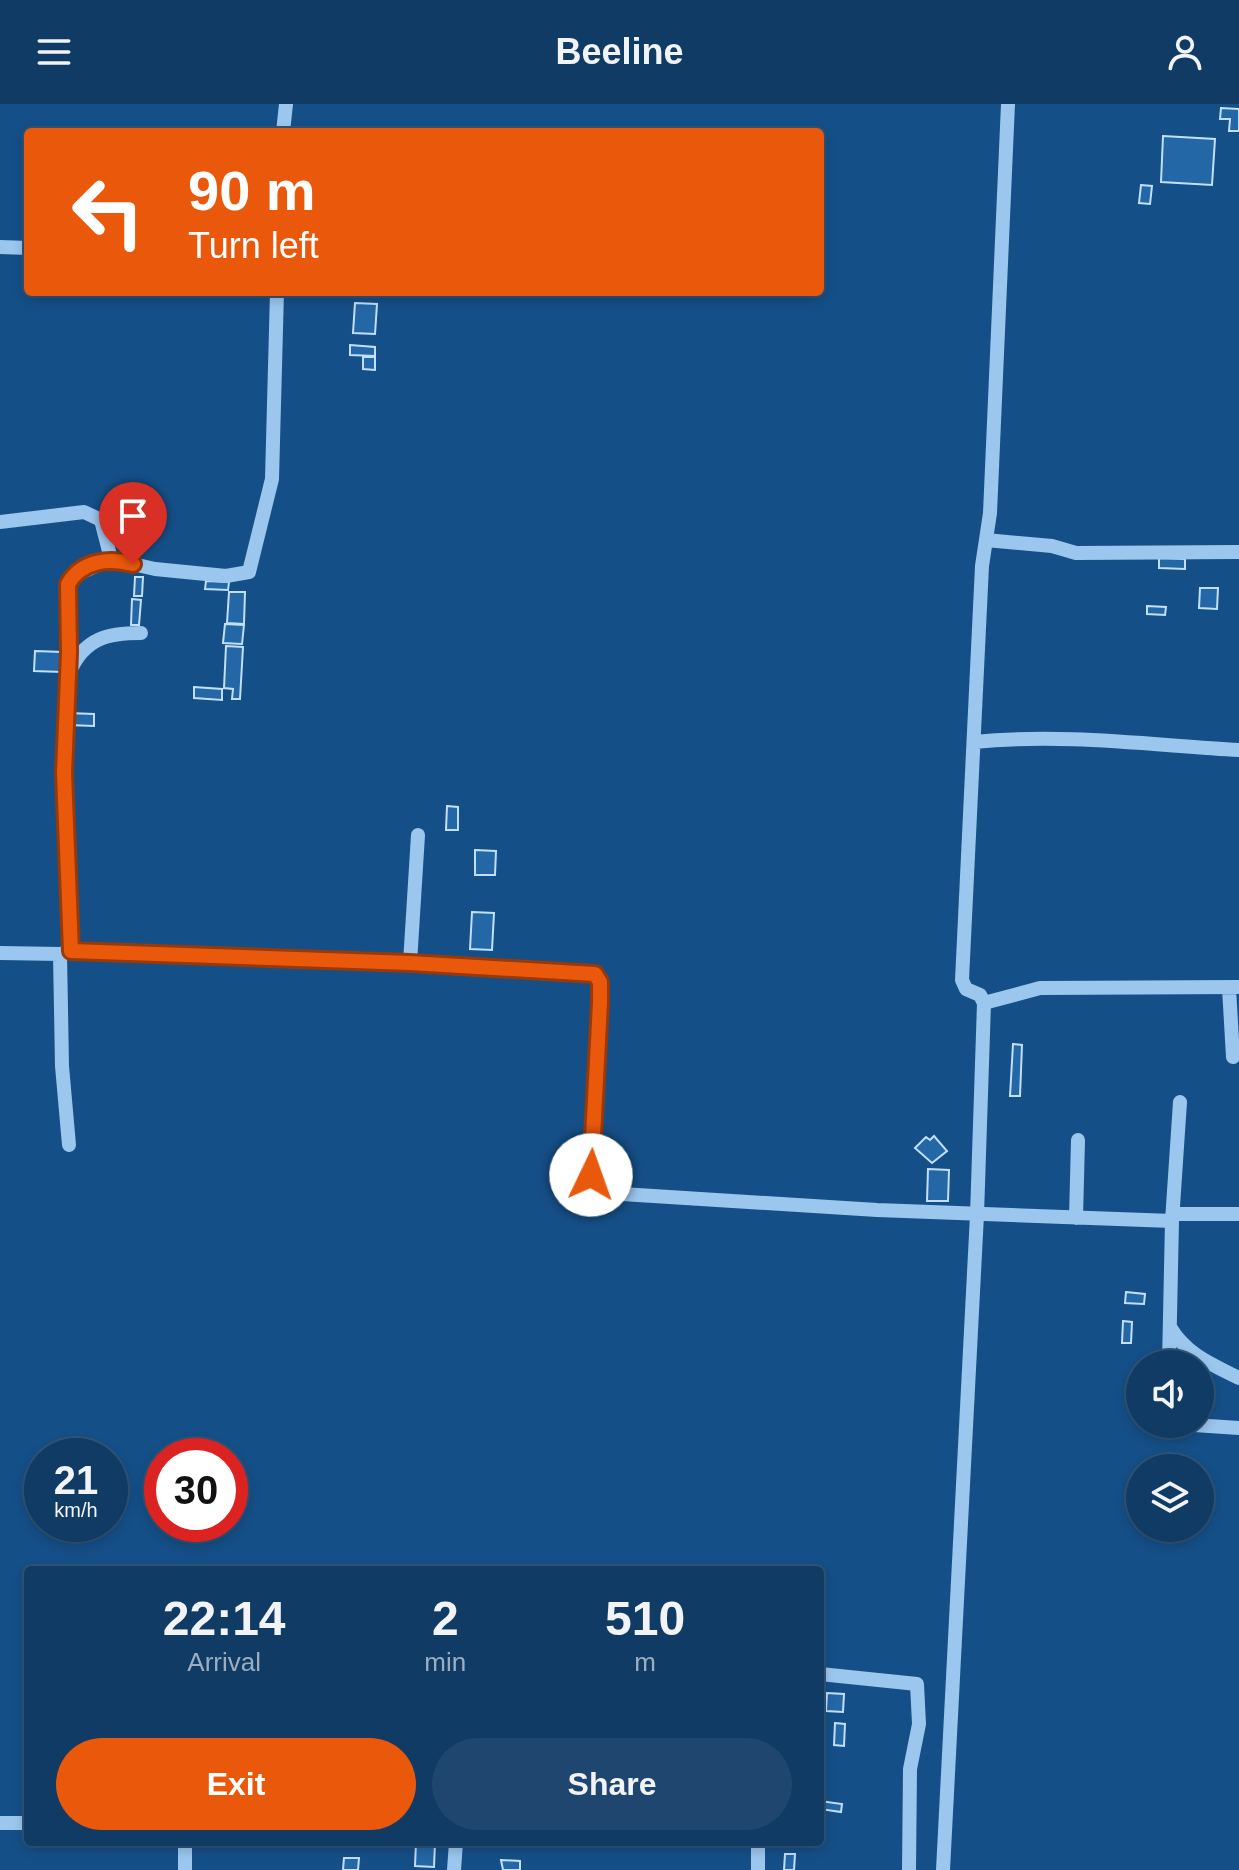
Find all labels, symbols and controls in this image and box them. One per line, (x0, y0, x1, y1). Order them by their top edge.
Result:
icon: menu (32, 30, 76, 74)
icon: person (1163, 30, 1207, 74)
text: Beeline (555, 31, 684, 72)
text: 90 m (188, 159, 316, 222)
icon: left (56, 160, 160, 264)
text: Turn left (188, 225, 319, 266)
pin (99, 482, 167, 564)
icon: arrive (111, 494, 155, 538)
position arrow (549, 1133, 633, 1217)
map controls (1126, 1350, 1214, 1542)
button: sound (1126, 1350, 1214, 1438)
speed limit sign: 30 (144, 1438, 248, 1542)
button: layers (1126, 1454, 1214, 1542)
text: 21 (54, 1458, 98, 1502)
text: km/h (54, 1499, 98, 1521)
text: 22:14 (163, 1592, 286, 1645)
text: 2 (432, 1592, 459, 1645)
text: 510 (605, 1592, 685, 1645)
text: Arrival (187, 1647, 261, 1677)
text: min (424, 1647, 466, 1677)
text: m (634, 1647, 656, 1677)
button: Exit (56, 1738, 416, 1830)
button: Share (432, 1738, 792, 1830)

